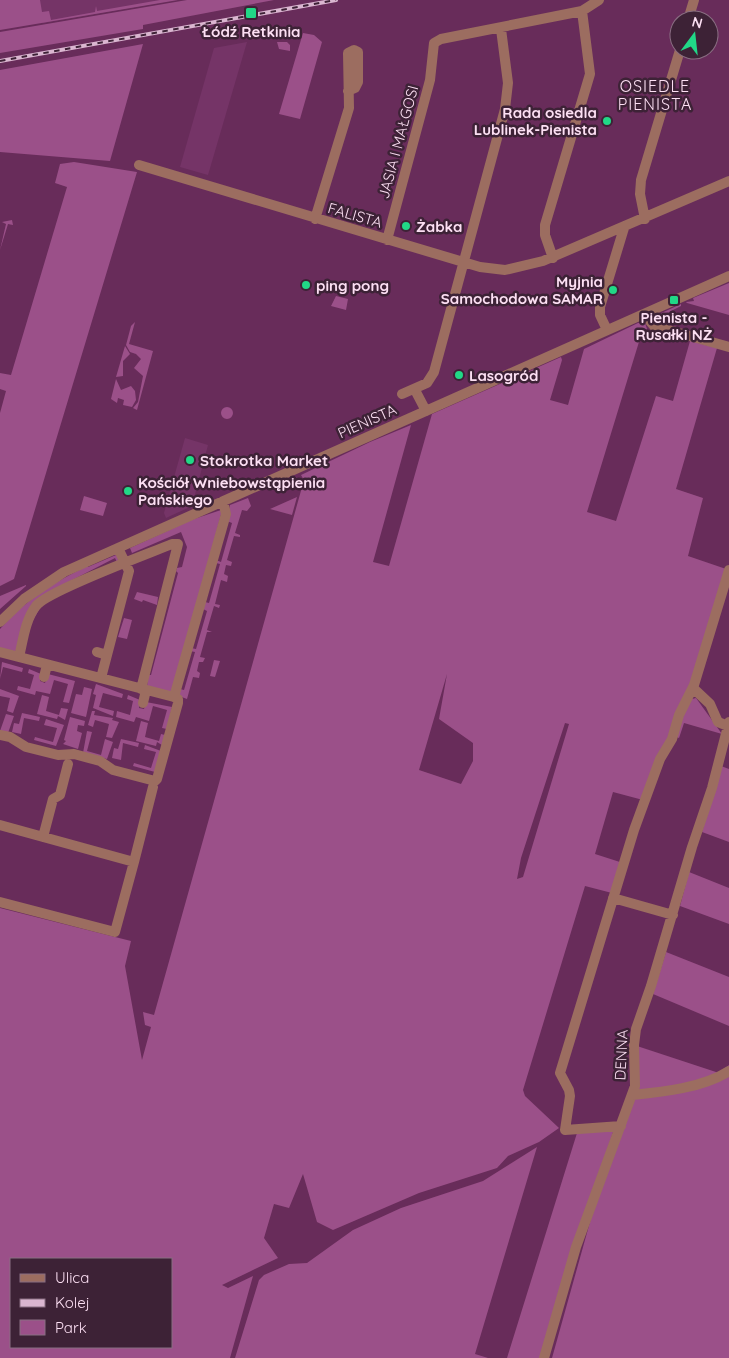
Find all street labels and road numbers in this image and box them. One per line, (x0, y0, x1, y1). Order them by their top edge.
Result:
street label: JASIA I MAŁGOSI (374, 83, 422, 201)
street label: FALISTA (326, 198, 385, 232)
street label: PIENISTA (335, 400, 400, 442)
street label: DENNA (610, 1029, 632, 1081)

